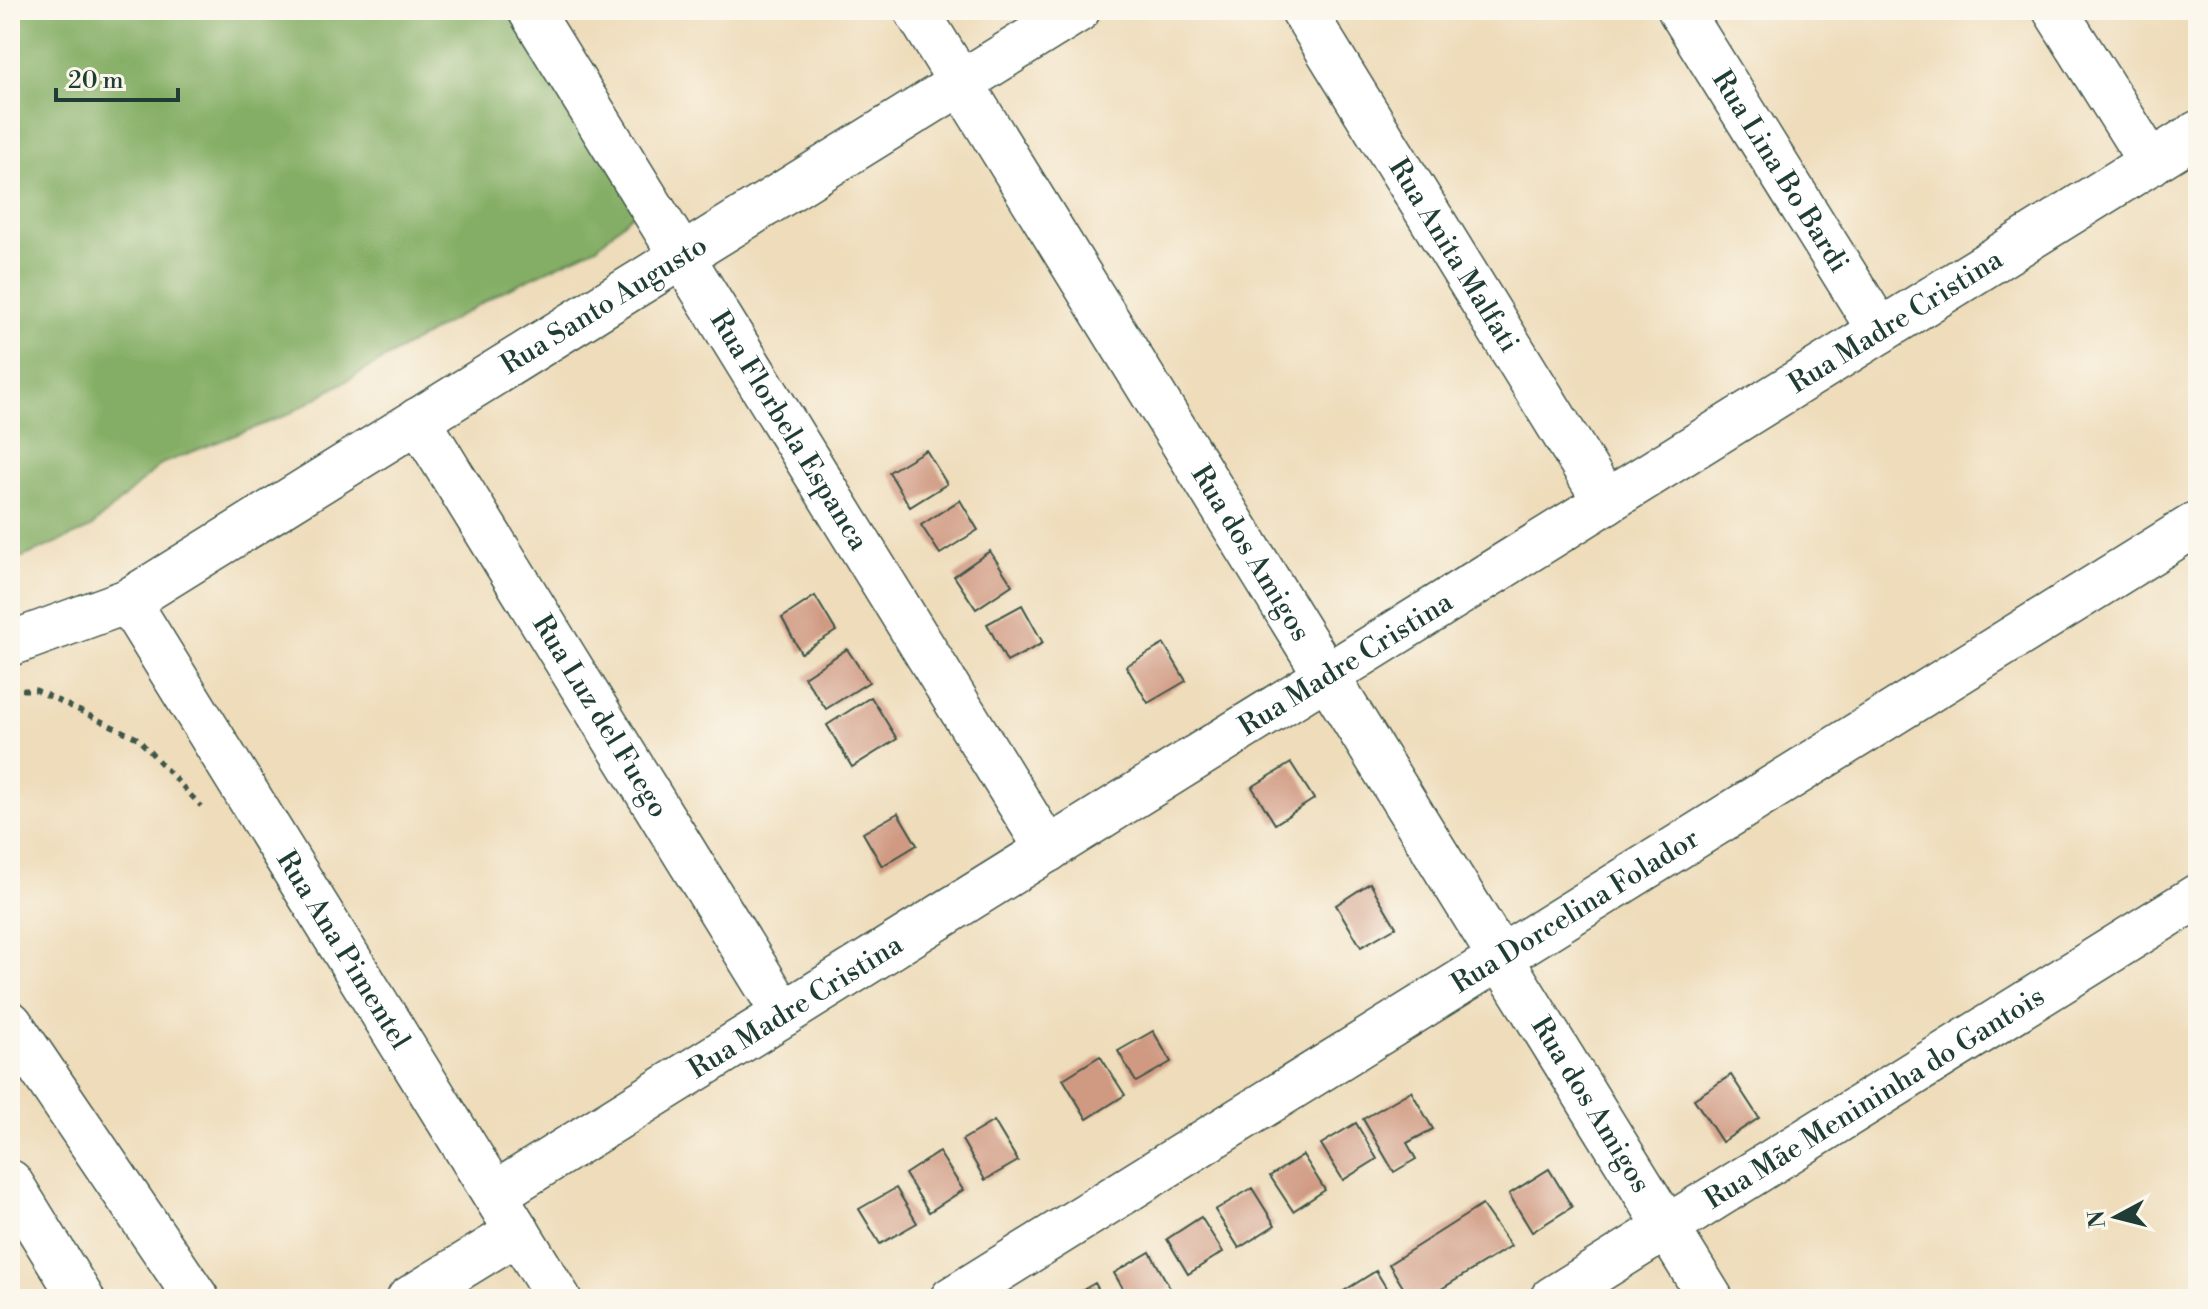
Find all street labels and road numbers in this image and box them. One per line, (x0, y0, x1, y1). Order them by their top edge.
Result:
street label: Rua Lina Bo Bardi (1704, 64, 1857, 279)
street label: Rua Anita Malfati (1381, 152, 1527, 359)
street label: Rua Santo Augusto (494, 228, 714, 382)
street label: Rua Madre Cristina (1782, 241, 2010, 401)
street label: Rua Florbela Espanca (702, 304, 877, 557)
street label: Rua dos Amigos (1183, 459, 1318, 648)
street label: Rua Madre Cristina (1232, 584, 1460, 744)
street label: Rua Luz del Fuego (525, 608, 676, 824)
street label: Rua Dorcelina Folador (1445, 821, 1705, 1001)
street label: Rua Ana Pimentel (269, 844, 418, 1056)
street label: Rua Madre Cristina (682, 927, 910, 1087)
street label: Rua Mãe Menininha do Gantois (1698, 979, 2051, 1217)
street label: Rua dos Amigos (1524, 1010, 1659, 1199)

